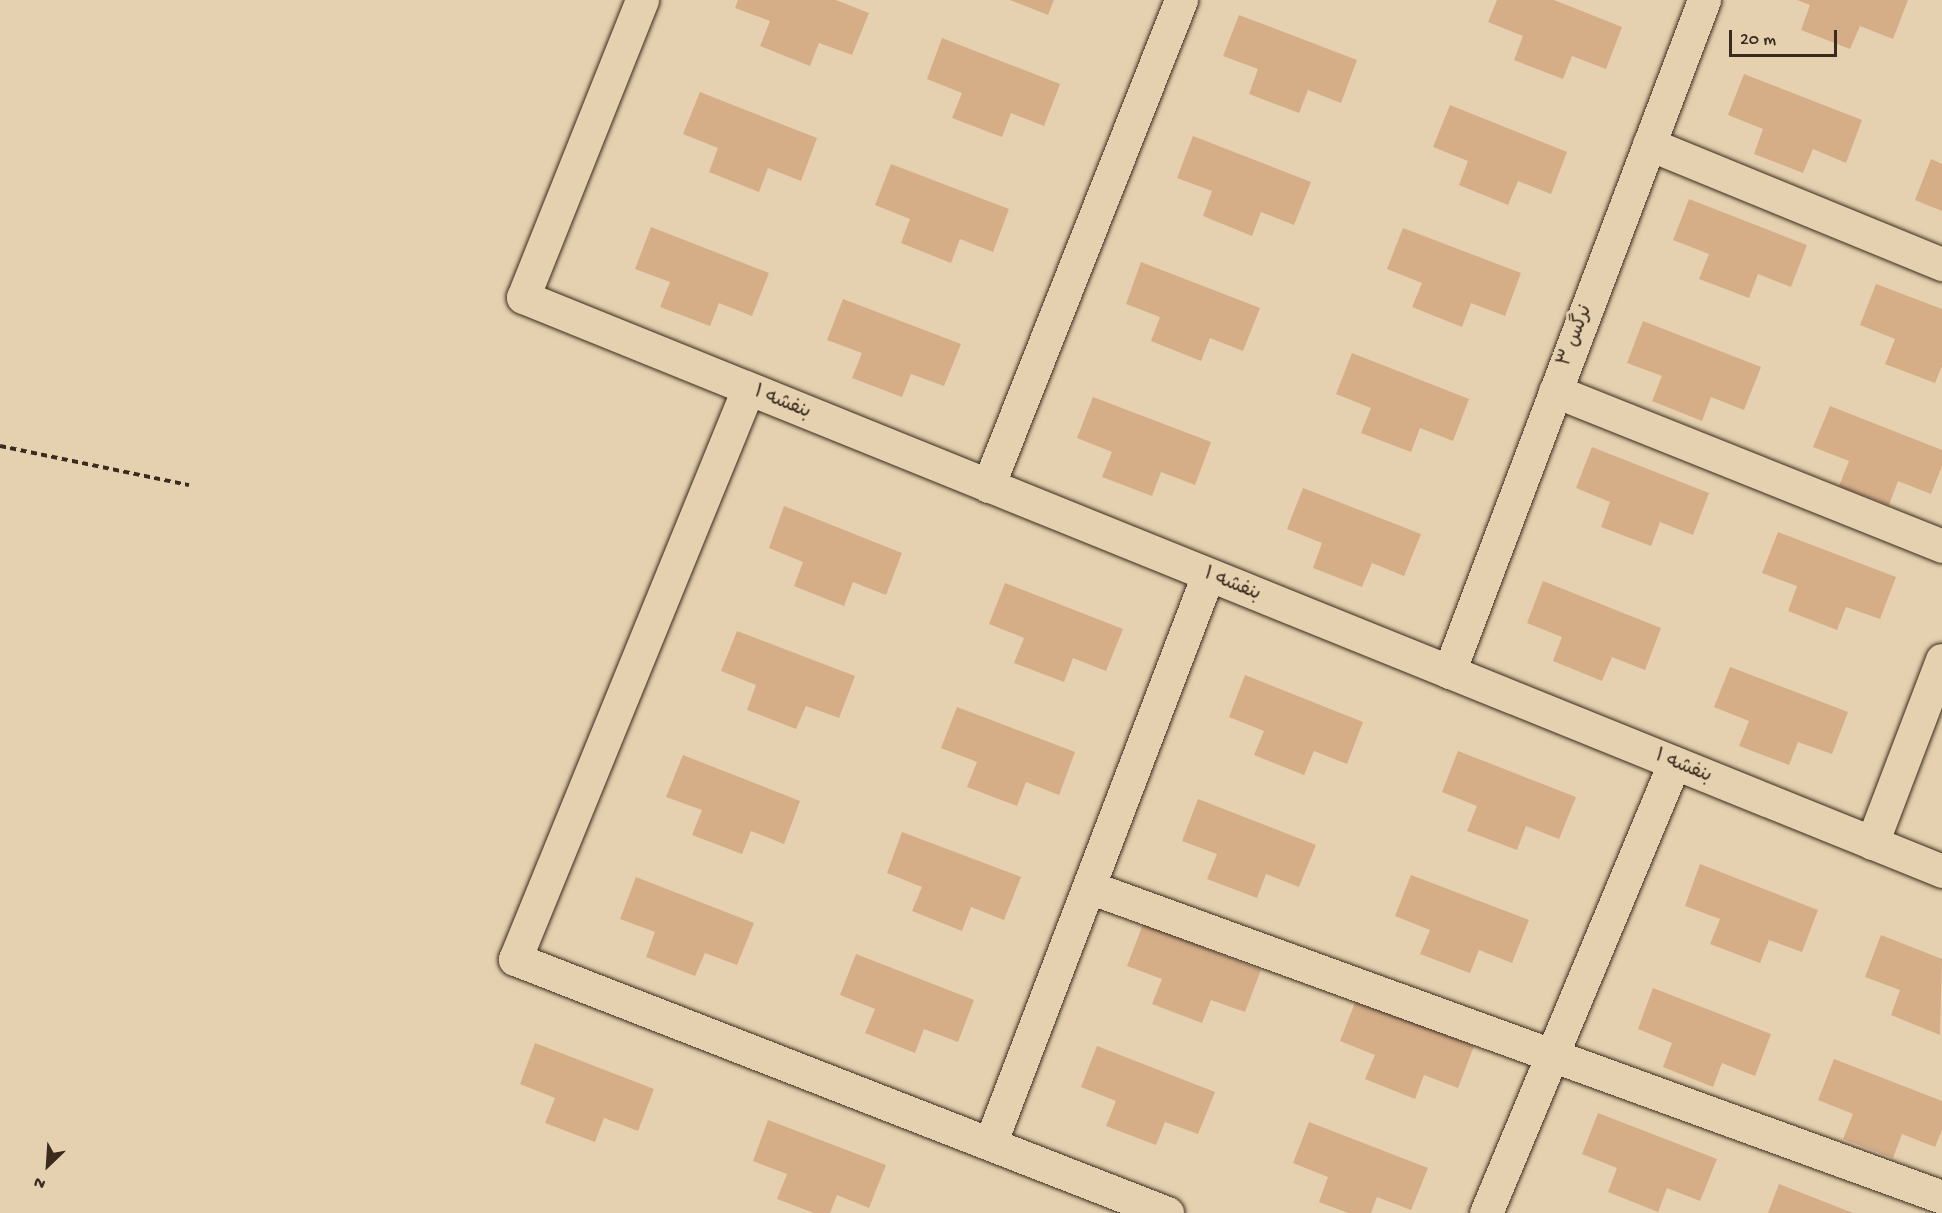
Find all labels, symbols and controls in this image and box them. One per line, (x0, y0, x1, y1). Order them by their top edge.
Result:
scale bar (1732, 18, 1840, 56)
text: 20 m (1740, 30, 1776, 51)
street label: نرگس ۳ (1553, 302, 1599, 370)
street label: بنفشه ۱ (750, 381, 814, 425)
street label: بنفشه ۱ (1200, 563, 1264, 607)
street label: بنفشه ۱ (1651, 745, 1715, 789)
north arrow (18, 1135, 78, 1195)
text: N (31, 1171, 49, 1193)

